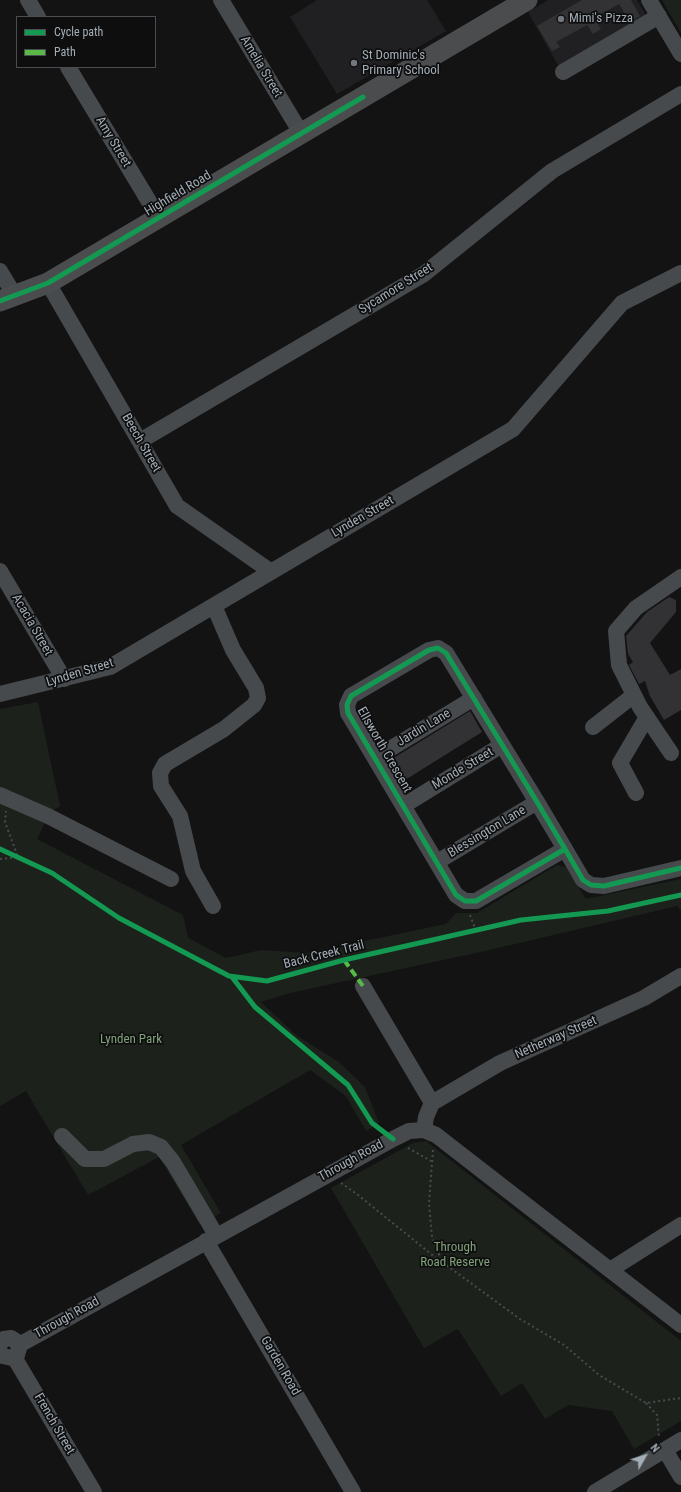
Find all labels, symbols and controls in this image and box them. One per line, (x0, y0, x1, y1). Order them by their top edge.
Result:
place label: Mimi's Pizza (569, 11, 633, 27)
marker: Mimi's Pizza (556, 14, 566, 24)
legend (16, 16, 156, 68)
text: Cycle path (54, 25, 103, 39)
street label: Amelia Street (237, 33, 285, 101)
text: Path (54, 45, 76, 59)
place label: St Dominic's Primary School (362, 48, 440, 79)
marker: St Dominic's Primary School (349, 58, 359, 68)
street label: Amy Street (92, 114, 134, 170)
street label: Highfield Road (142, 168, 214, 220)
street label: Sycamore Street (356, 260, 436, 318)
street label: Beech Street (118, 411, 164, 475)
street label: Lynden Street (329, 493, 397, 541)
street label: Acacia Street (8, 591, 56, 659)
street label: Lynden Street (45, 655, 115, 691)
street label: Ellsworth Crescent (353, 704, 415, 796)
street label: Jardin Lane (394, 706, 454, 750)
street label: Monde Street (430, 745, 496, 793)
street label: Blessington Lane (445, 803, 529, 861)
street label: Back Creek Trail (282, 937, 366, 973)
street label: Netherway Street (513, 1013, 599, 1063)
park label: Lynden Park (100, 1032, 162, 1048)
street label: Through Road (316, 1137, 386, 1185)
park label: Through Road Reserve (420, 1240, 490, 1271)
street label: Through Road (32, 1294, 102, 1342)
street label: Garden Road (257, 1334, 303, 1398)
street label: French Street (30, 1391, 78, 1457)
north arrow (625, 1436, 665, 1476)
text: N (648, 1441, 662, 1455)

